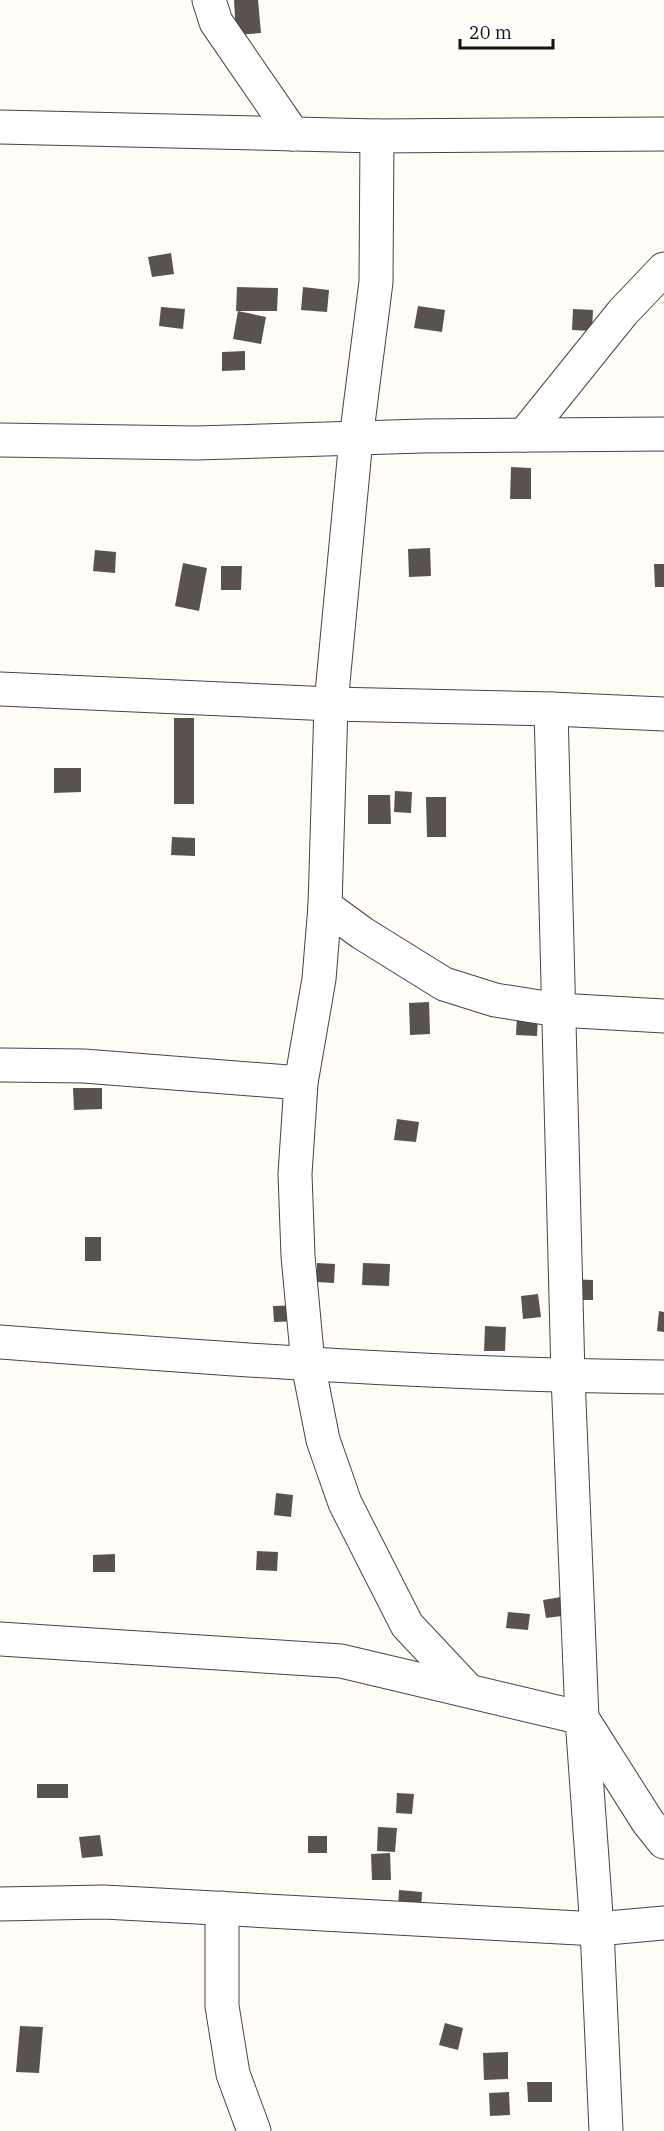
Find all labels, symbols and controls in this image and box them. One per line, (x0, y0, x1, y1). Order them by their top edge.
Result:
scale bar (460, 12, 553, 50)
text: 20 m (469, 21, 512, 44)

